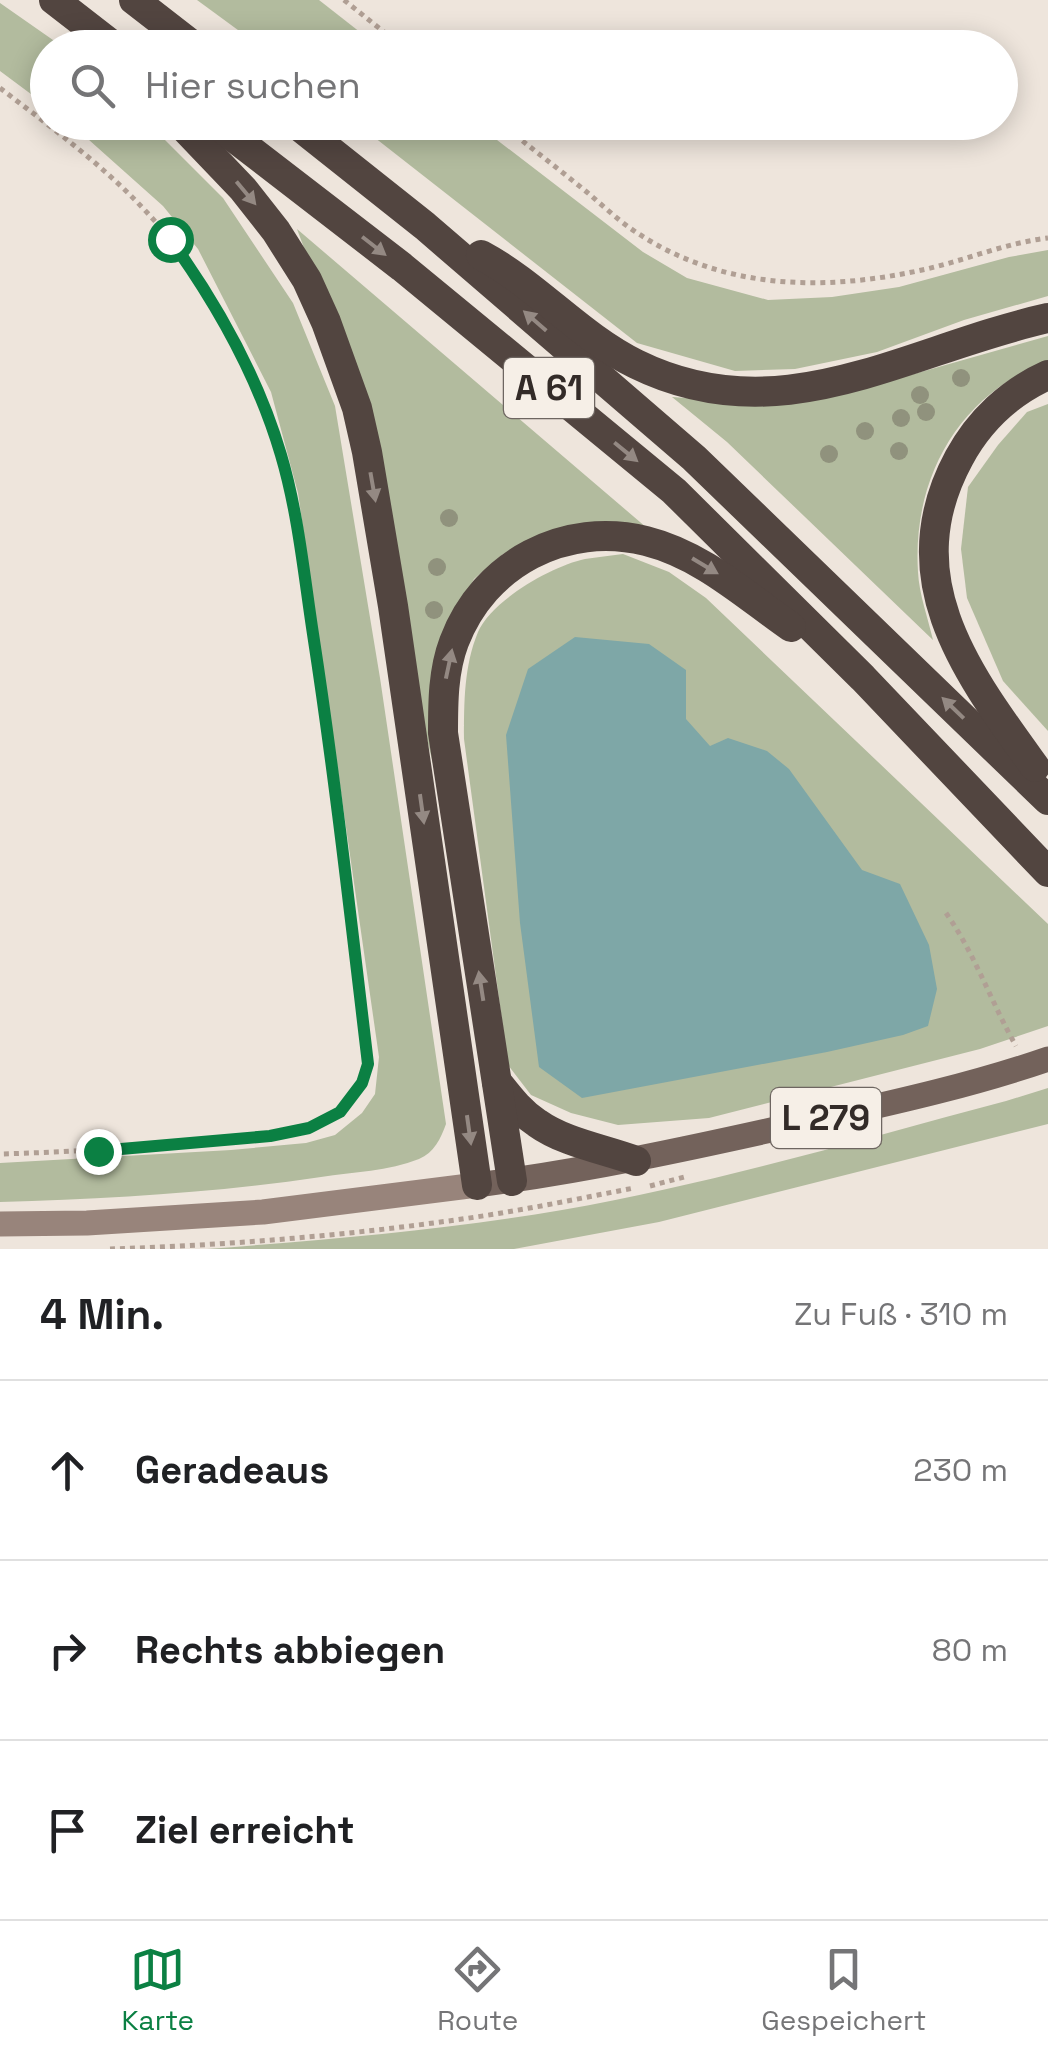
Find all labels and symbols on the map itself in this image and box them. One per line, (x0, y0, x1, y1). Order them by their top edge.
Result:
one-way arrow (235, 180, 257, 205)
route start (148, 217, 194, 263)
one-way arrow (361, 235, 387, 256)
one-way arrow (523, 310, 548, 332)
road number: A 61 (504, 358, 594, 418)
one-way arrow (613, 440, 638, 462)
one-way arrow (366, 472, 381, 504)
one-way arrow (691, 557, 719, 574)
one-way arrow (442, 648, 457, 679)
one-way arrow (941, 697, 965, 720)
one-way arrow (415, 793, 431, 825)
one-way arrow (473, 969, 489, 1001)
road number: L 279 (771, 1088, 881, 1148)
one-way arrow (462, 1115, 477, 1147)
route end (76, 1129, 122, 1175)

